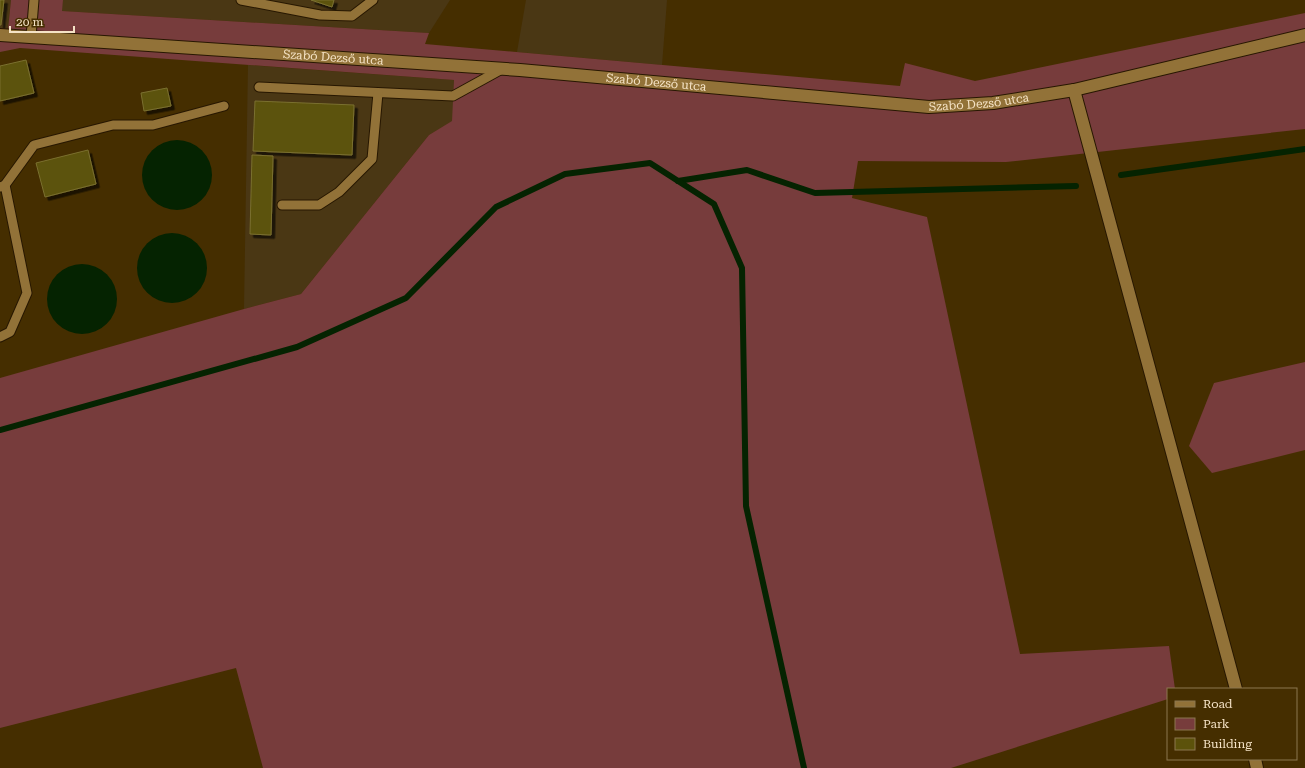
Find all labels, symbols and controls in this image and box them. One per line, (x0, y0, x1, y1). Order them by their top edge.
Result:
scale bar (10, 8, 74, 34)
text: 20 m (16, 15, 43, 29)
street label: Szabó Dezső utca (283, 47, 384, 68)
street label: Szabó Dezső utca (606, 71, 707, 94)
street label: Szabó Dezső utca (928, 90, 1030, 114)
legend (1167, 688, 1297, 760)
text: Road (1203, 697, 1233, 711)
text: Park (1203, 717, 1230, 731)
text: Building (1203, 737, 1252, 751)

